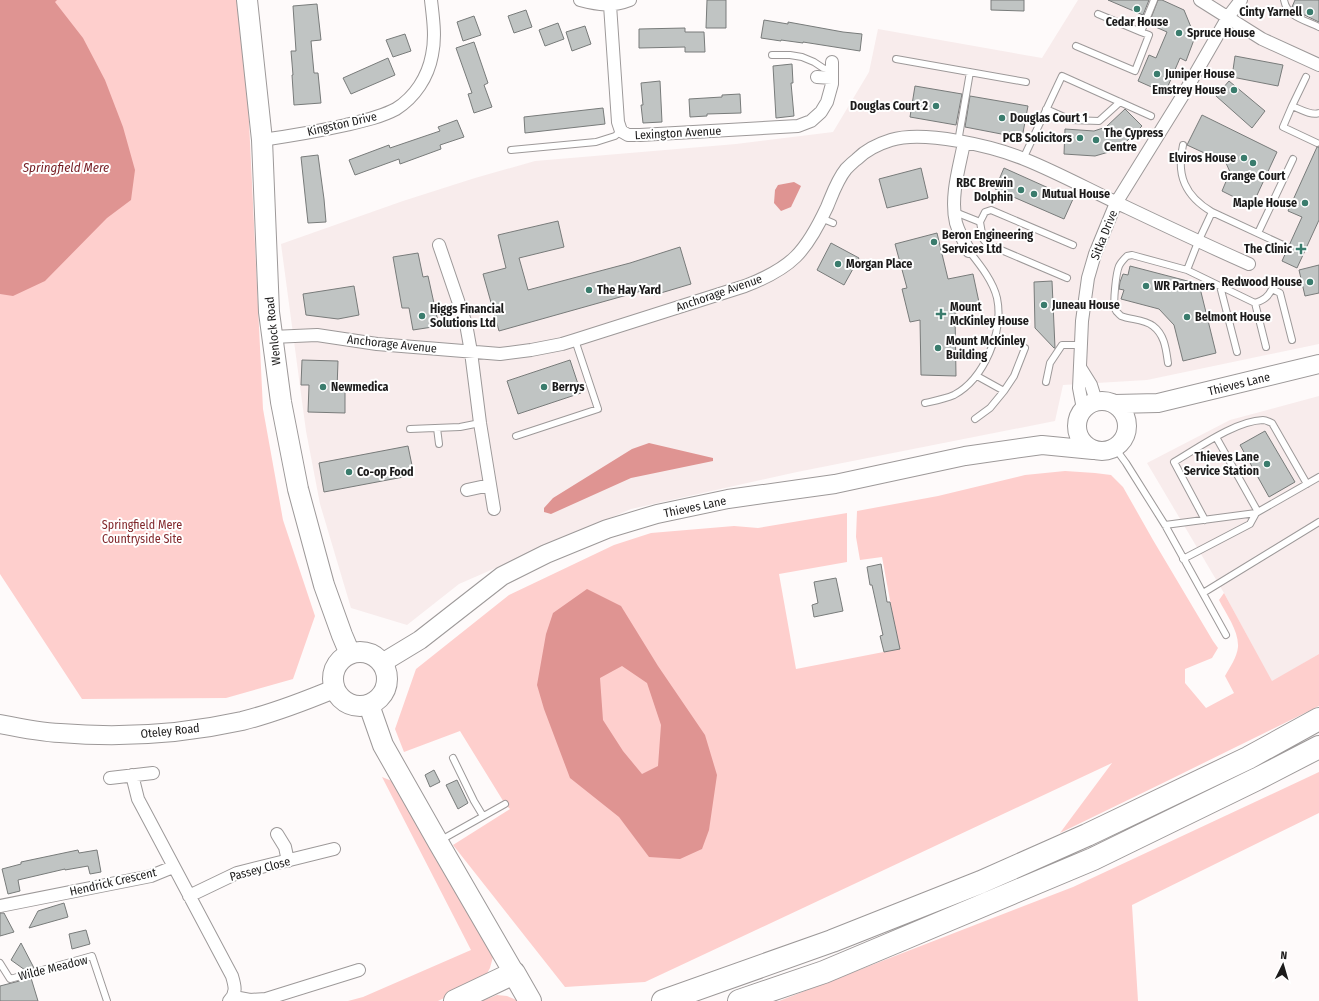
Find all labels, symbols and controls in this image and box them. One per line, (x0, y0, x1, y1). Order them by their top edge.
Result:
marker: Cedar House (1132, 4, 1142, 14)
place label: Cinty Yarnell (1239, 5, 1303, 19)
marker: Cinty Yarnell (1305, 7, 1315, 17)
place label: Cedar House (1106, 15, 1168, 29)
place label: Spruce House (1187, 26, 1255, 40)
marker: Spruce House (1174, 28, 1184, 38)
place label: Juniper House (1164, 67, 1235, 81)
marker: Juniper House (1152, 69, 1162, 79)
place label: Emstrey House (1152, 83, 1226, 97)
marker: Emstrey House (1229, 85, 1239, 95)
place label: Douglas Court 2 (850, 99, 928, 113)
marker: Douglas Court 2 (931, 101, 941, 111)
street label: Kingston Drive (306, 109, 378, 139)
place label: Douglas Court 1 (1010, 111, 1088, 125)
marker: Douglas Court 1 (997, 113, 1007, 123)
street label: Lexington Avenue (634, 124, 722, 142)
place label: The Cypress Centre (1104, 126, 1164, 154)
place label: PCB Solicitors (1003, 131, 1073, 145)
marker: PCB Solicitors (1075, 133, 1085, 143)
marker: The Cypress Centre (1091, 135, 1101, 145)
place label: Elviros House (1169, 151, 1236, 165)
marker: Elviros House (1239, 153, 1249, 163)
marker: Grange Court (1248, 158, 1258, 168)
water label: Springfield Mere (22, 160, 109, 175)
place label: Grange Court (1221, 169, 1286, 183)
place label: RBC Brewin Dolphin (956, 176, 1013, 204)
marker: RBC Brewin Dolphin (1016, 185, 1026, 195)
place label: Mutual House (1042, 187, 1110, 201)
marker: Mutual House (1029, 189, 1039, 199)
place label: Maple House (1233, 196, 1297, 210)
marker: Maple House (1300, 198, 1310, 208)
street label: Sitka Drive (1088, 208, 1120, 262)
place label: Beron Engineering Services Ltd (942, 228, 1033, 256)
marker: Beron Engineering Services Ltd (929, 237, 939, 247)
place label: The Clinic (1244, 242, 1293, 256)
marker: The Clinic (1295, 243, 1307, 255)
place label: Morgan Place (846, 257, 912, 271)
marker: Morgan Place (833, 259, 843, 269)
street label: Anchorage Avenue (674, 272, 764, 314)
place label: Redwood House (1222, 275, 1302, 289)
marker: Redwood House (1305, 277, 1315, 287)
place label: WR Partners (1154, 279, 1216, 293)
marker: WR Partners (1141, 281, 1151, 291)
place label: The Hay Yard (597, 283, 661, 297)
marker: The Hay Yard (584, 285, 594, 295)
street label: Wenlock Road (262, 296, 284, 366)
place label: Juneau House (1051, 298, 1120, 312)
place label: Mount McKinley House (950, 300, 1029, 328)
marker: Juneau House (1039, 300, 1049, 310)
place label: Higgs Financial Solutions Ltd (430, 302, 505, 330)
marker: Mount McKinley House (935, 308, 947, 320)
place label: Belmont House (1195, 310, 1271, 324)
marker: Higgs Financial Solutions Ltd (417, 311, 427, 321)
marker: Belmont House (1182, 312, 1192, 322)
street label: Anchorage Avenue (346, 332, 438, 356)
place label: Mount McKinley Building (946, 334, 1026, 362)
marker: Mount McKinley Building (933, 343, 943, 353)
street label: Thieves Lane (1207, 370, 1271, 398)
place label: Newmedica (331, 380, 389, 394)
place label: Berrys (552, 380, 585, 394)
marker: Newmedica (318, 382, 328, 392)
marker: Berrys (539, 382, 549, 392)
place label: Thieves Lane Service Station (1184, 450, 1259, 478)
marker: Thieves Lane Service Station (1262, 459, 1272, 469)
place label: Co-op Food (357, 465, 414, 479)
marker: Co-op Food (344, 467, 354, 477)
street label: Thieves Lane (663, 494, 727, 520)
park label: Springfield Mere Countryside Site (102, 518, 182, 546)
street label: Oteley Road (140, 721, 200, 741)
street label: Passey Close (228, 854, 292, 884)
street label: Hendrick Crescent (68, 865, 158, 899)
north arrow (1263, 945, 1303, 985)
text: N (1280, 949, 1288, 962)
street label: Wilde Meadow (17, 953, 89, 983)

